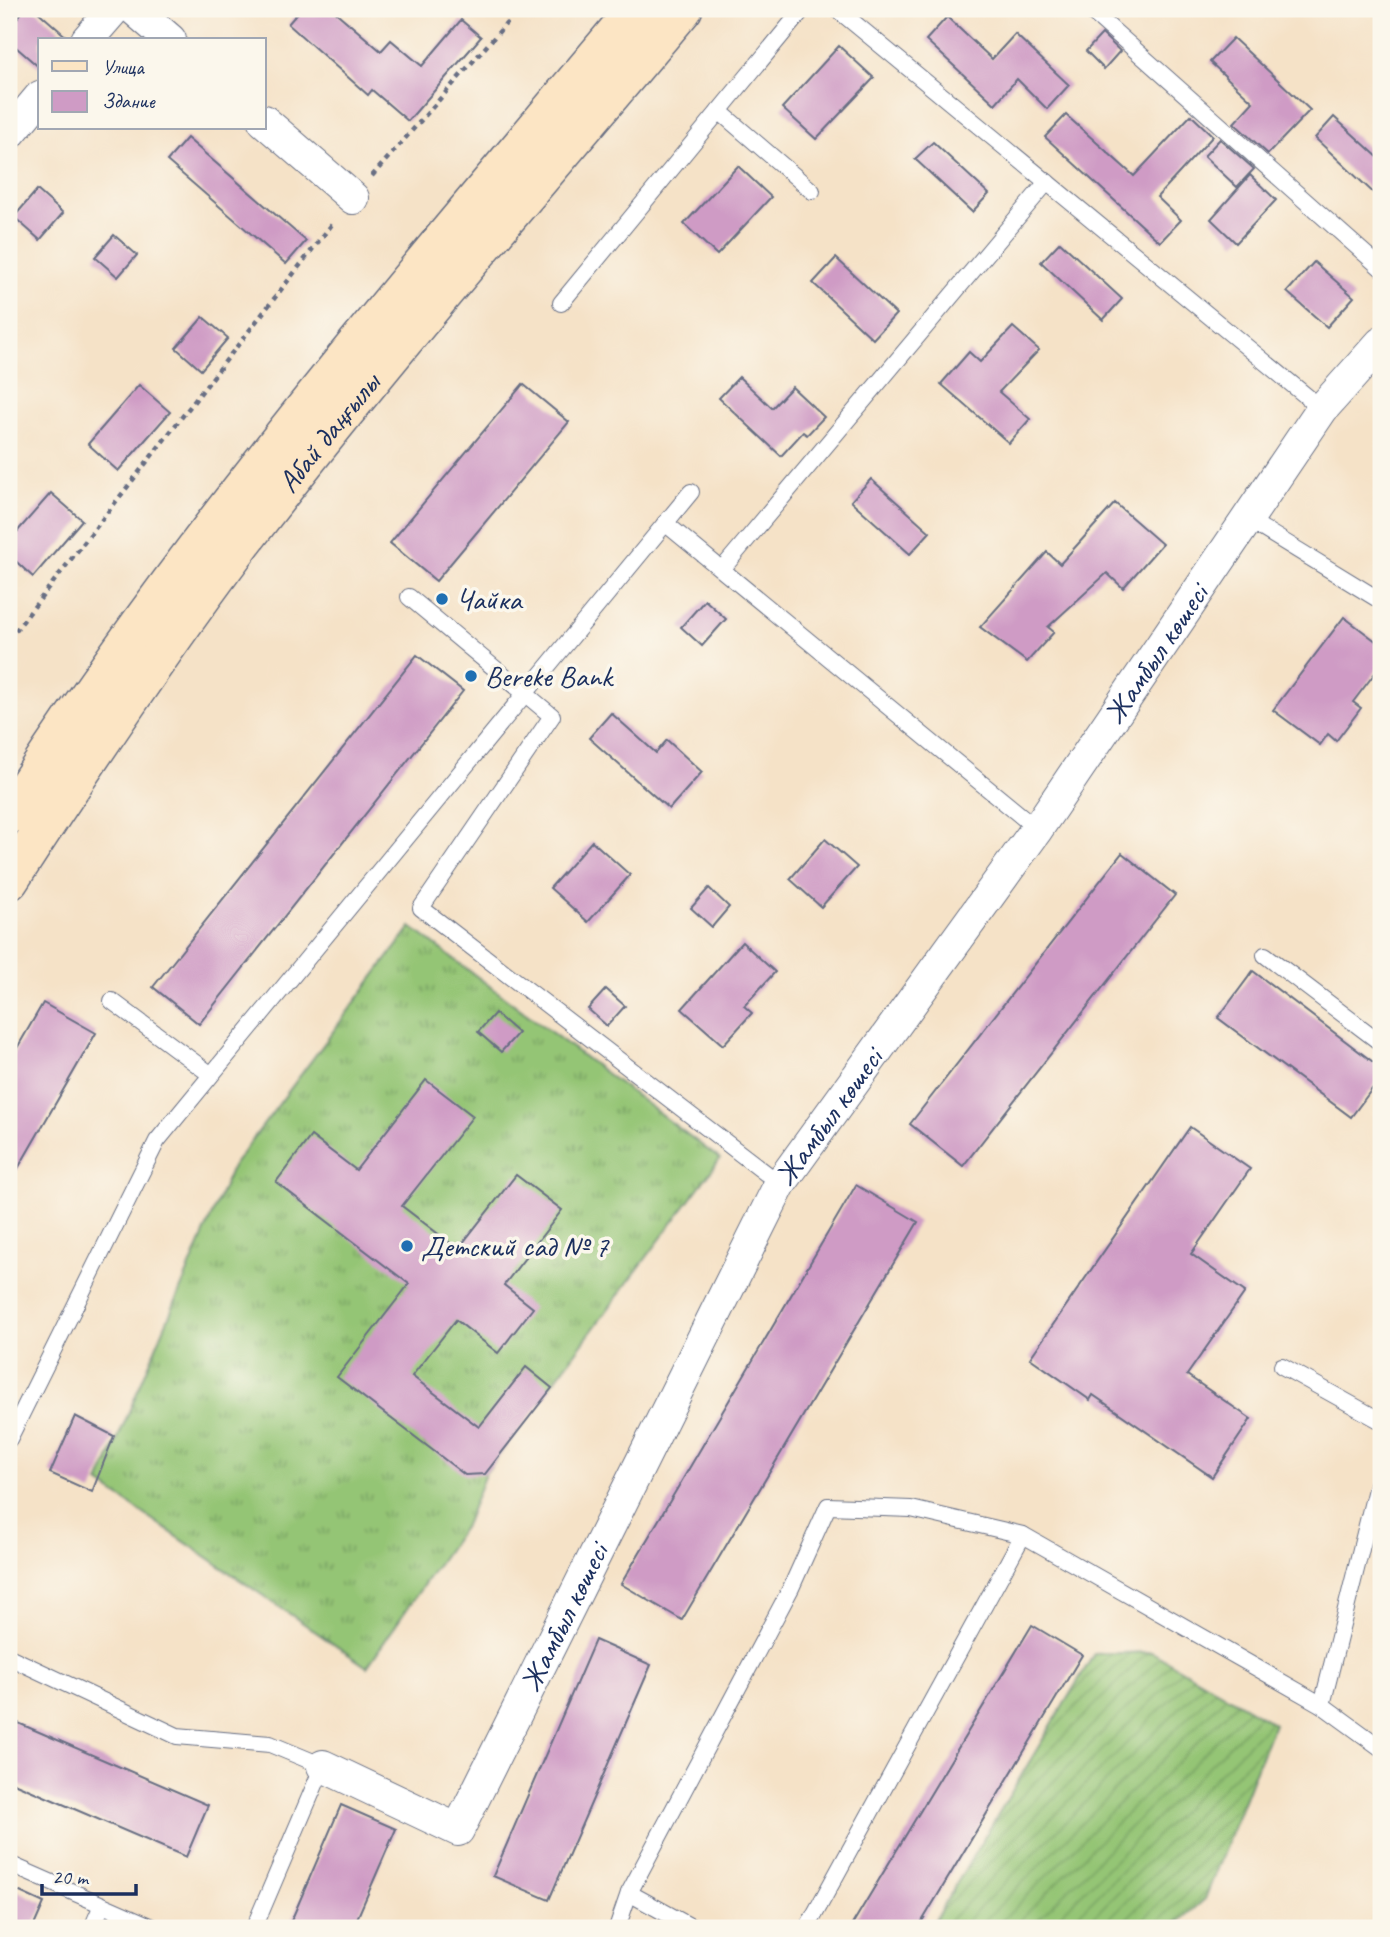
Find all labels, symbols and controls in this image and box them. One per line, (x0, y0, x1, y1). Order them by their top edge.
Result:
legend (38, 38, 266, 130)
text: Улица (102, 54, 145, 80)
text: Здание (102, 88, 156, 114)
street label: Абай даңғылы (269, 363, 390, 500)
street label: Жамбыл көшесі (1095, 574, 1218, 731)
place label: Чайка (456, 580, 523, 618)
marker: Чайка (434, 591, 450, 607)
place label: Bereke Bank (485, 657, 614, 695)
marker: Bereke Bank (463, 668, 479, 684)
street label: Жамбыл көшесі (766, 1038, 893, 1193)
place label: Детский сад № 7 (421, 1227, 610, 1265)
marker: Детский сад № 7 (399, 1238, 415, 1254)
street label: Жамбыл көшесі (511, 1534, 618, 1698)
scale bar (42, 1853, 136, 1897)
text: 20 m (52, 1864, 90, 1890)

